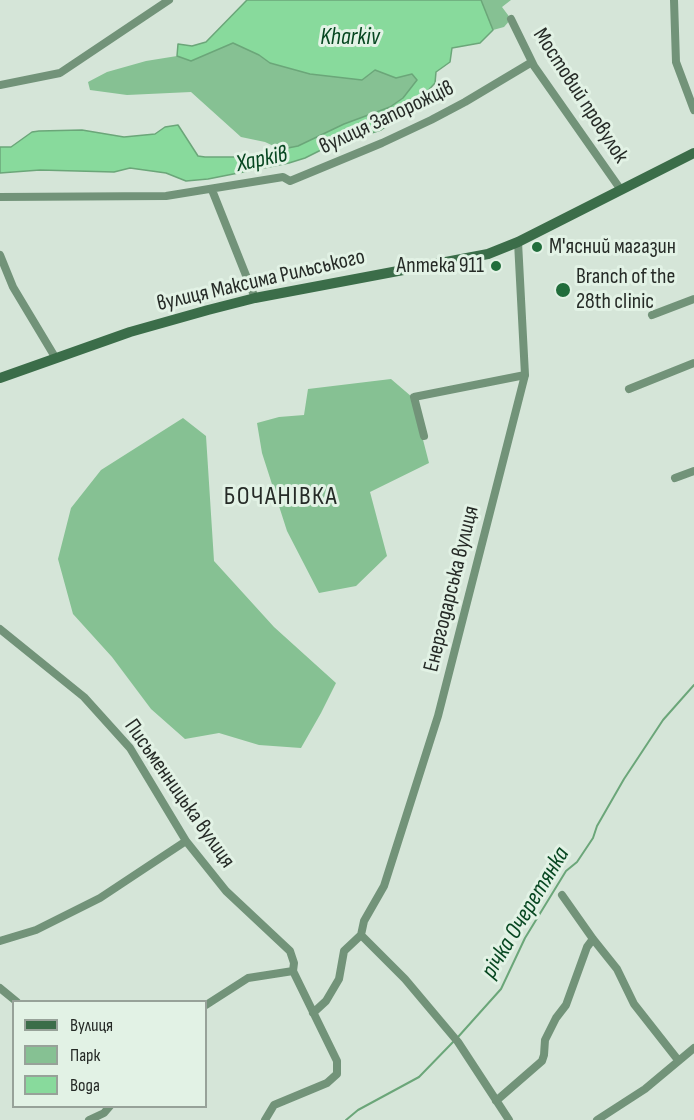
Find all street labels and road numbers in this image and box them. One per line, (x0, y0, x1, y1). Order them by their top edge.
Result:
street label: Мостовий провулок (527, 24, 633, 168)
street label: вулиця Запорожців (316, 75, 458, 161)
street label: вулиця Максима Рильського (154, 244, 368, 318)
street label: Енергодарська вулиця (419, 503, 485, 675)
street label: Письменницька вулиця (118, 715, 240, 873)

